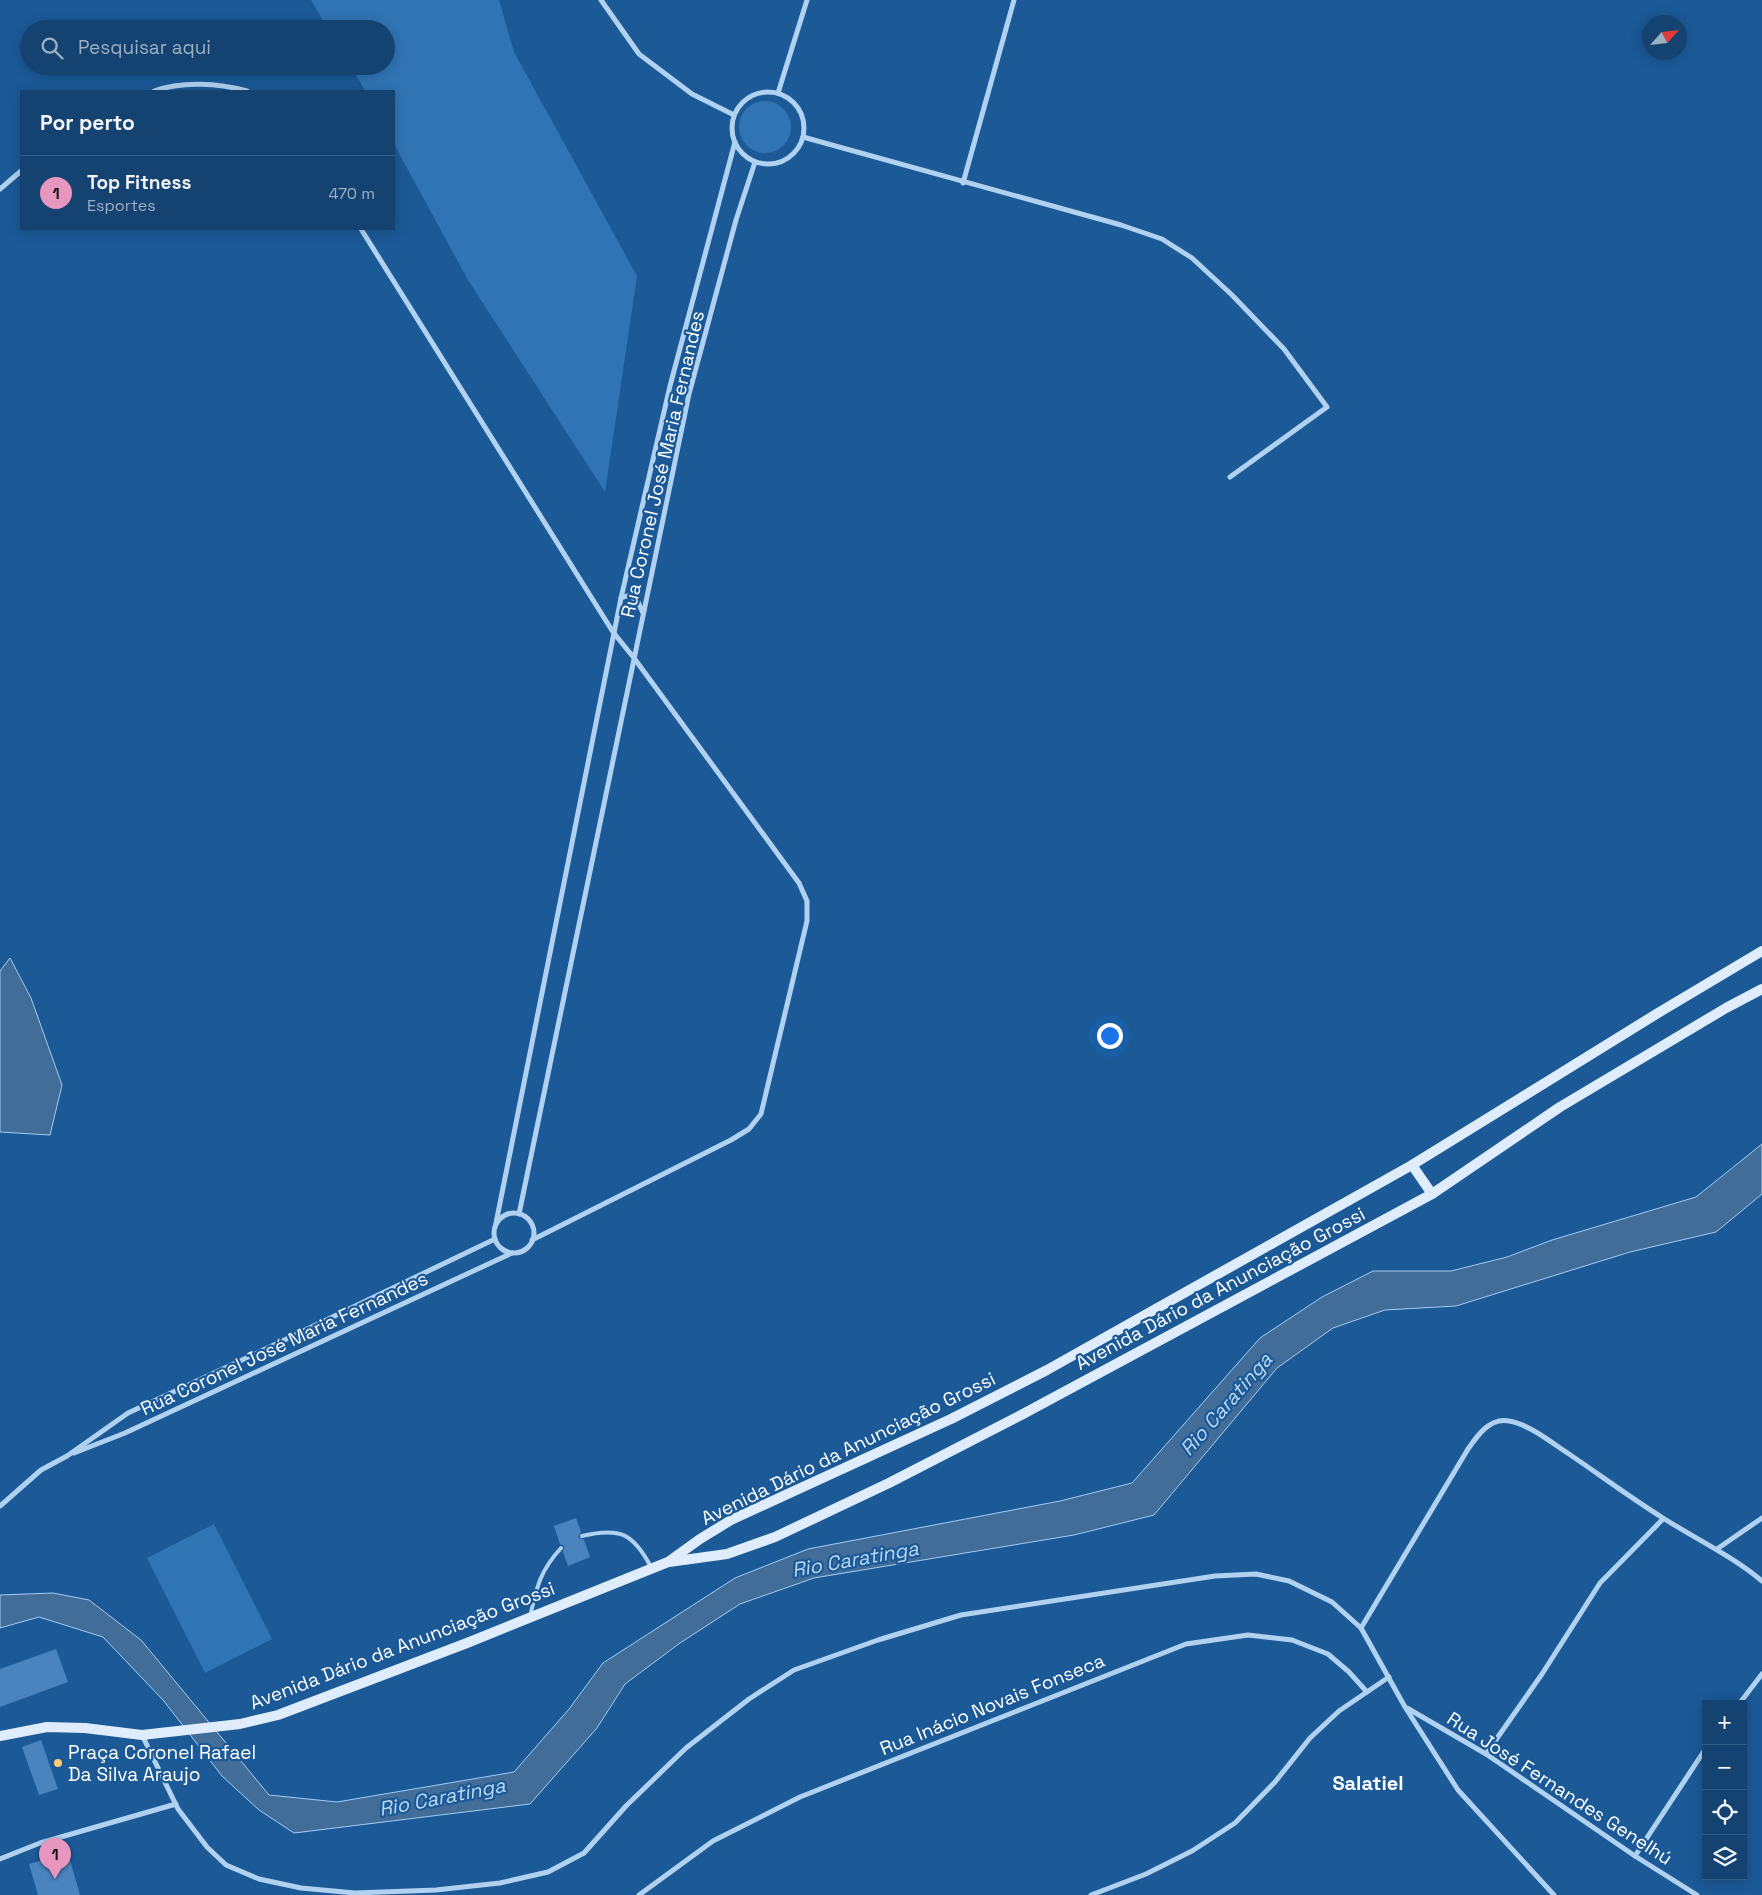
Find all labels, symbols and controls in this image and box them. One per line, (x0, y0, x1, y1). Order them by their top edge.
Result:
north arrow (1642, 15, 1687, 60)
search box (20, 20, 395, 75)
icon: search (38, 34, 66, 62)
text: Pesquisar aqui (78, 35, 211, 60)
text: Por perto (40, 109, 135, 136)
text: Top Fitness (87, 170, 191, 195)
text: 1 (52, 183, 60, 204)
text: 470 m (328, 183, 375, 204)
text: Esportes (87, 195, 156, 216)
street label: Rua Coronel José Maria Fernandes (615, 308, 710, 620)
your location (1097, 1023, 1123, 1049)
street label: Avenida Dário da Anunciação Grossi (1071, 1201, 1369, 1376)
street label: Rua Coronel José Maria Fernandes (137, 1266, 432, 1421)
water label: Rio Caratinga (1174, 1347, 1278, 1461)
street label: Avenida Dário da Anunciação Grossi (697, 1366, 1000, 1531)
water label: Rio Caratinga (790, 1535, 921, 1583)
street label: Avenida Dário da Anunciação Grossi (246, 1576, 558, 1715)
street label: Rua Inácio Novais Fonseca (876, 1648, 1108, 1761)
map controls (1702, 1700, 1747, 1880)
button: + (1702, 1700, 1747, 1745)
street label: Rua José Fernandes Genelhú (1442, 1706, 1677, 1871)
place label: Praça Coronel Rafael Da Silva Araujo (68, 1740, 256, 1787)
button: − (1702, 1745, 1747, 1790)
marker: Praça Coronel Rafael Da Silva Araujo (52, 1757, 64, 1769)
district label: Salatiel (1332, 1770, 1404, 1796)
water label: Rio Caratinga (377, 1772, 508, 1822)
button: locate (1702, 1790, 1747, 1835)
button: layers (1702, 1835, 1747, 1880)
pin: 1 (39, 1838, 71, 1879)

